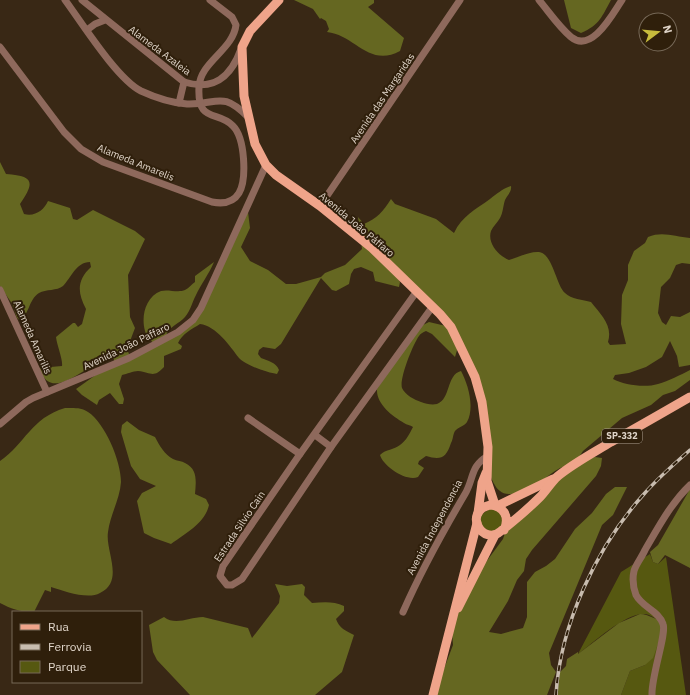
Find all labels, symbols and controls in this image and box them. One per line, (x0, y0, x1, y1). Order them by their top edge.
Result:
north arrow (638, 12, 678, 52)
street label: Alameda Azaleia (126, 23, 194, 78)
text: N (660, 23, 675, 35)
street label: Avenida das Margaridas (347, 50, 418, 146)
street label: Alameda Amarelis (95, 141, 176, 184)
street label: Avenida João Páffaro (316, 189, 397, 260)
street label: Alameda Amarilis (11, 299, 55, 376)
street label: Avenida João Paffaro (81, 320, 172, 373)
road number: SP-332 (602, 429, 642, 443)
street label: Avenida Independencia (404, 477, 465, 577)
street label: Estrada Silvio Cain (211, 488, 268, 564)
legend (12, 611, 142, 683)
text: Rua (48, 619, 69, 634)
text: Ferrovia (48, 639, 92, 654)
text: Parque (48, 659, 87, 674)

